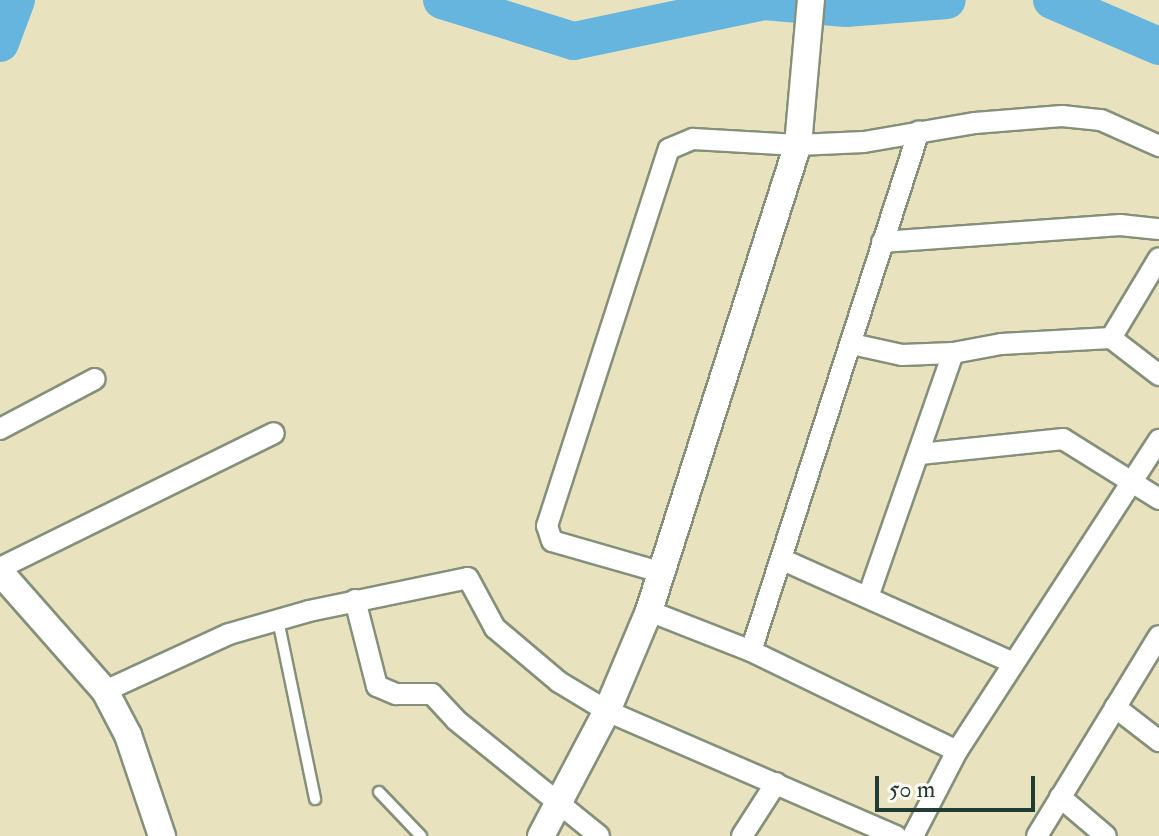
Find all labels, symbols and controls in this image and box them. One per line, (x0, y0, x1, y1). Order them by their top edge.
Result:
scale bar (879, 760, 1039, 810)
text: 50 m (889, 774, 935, 805)

